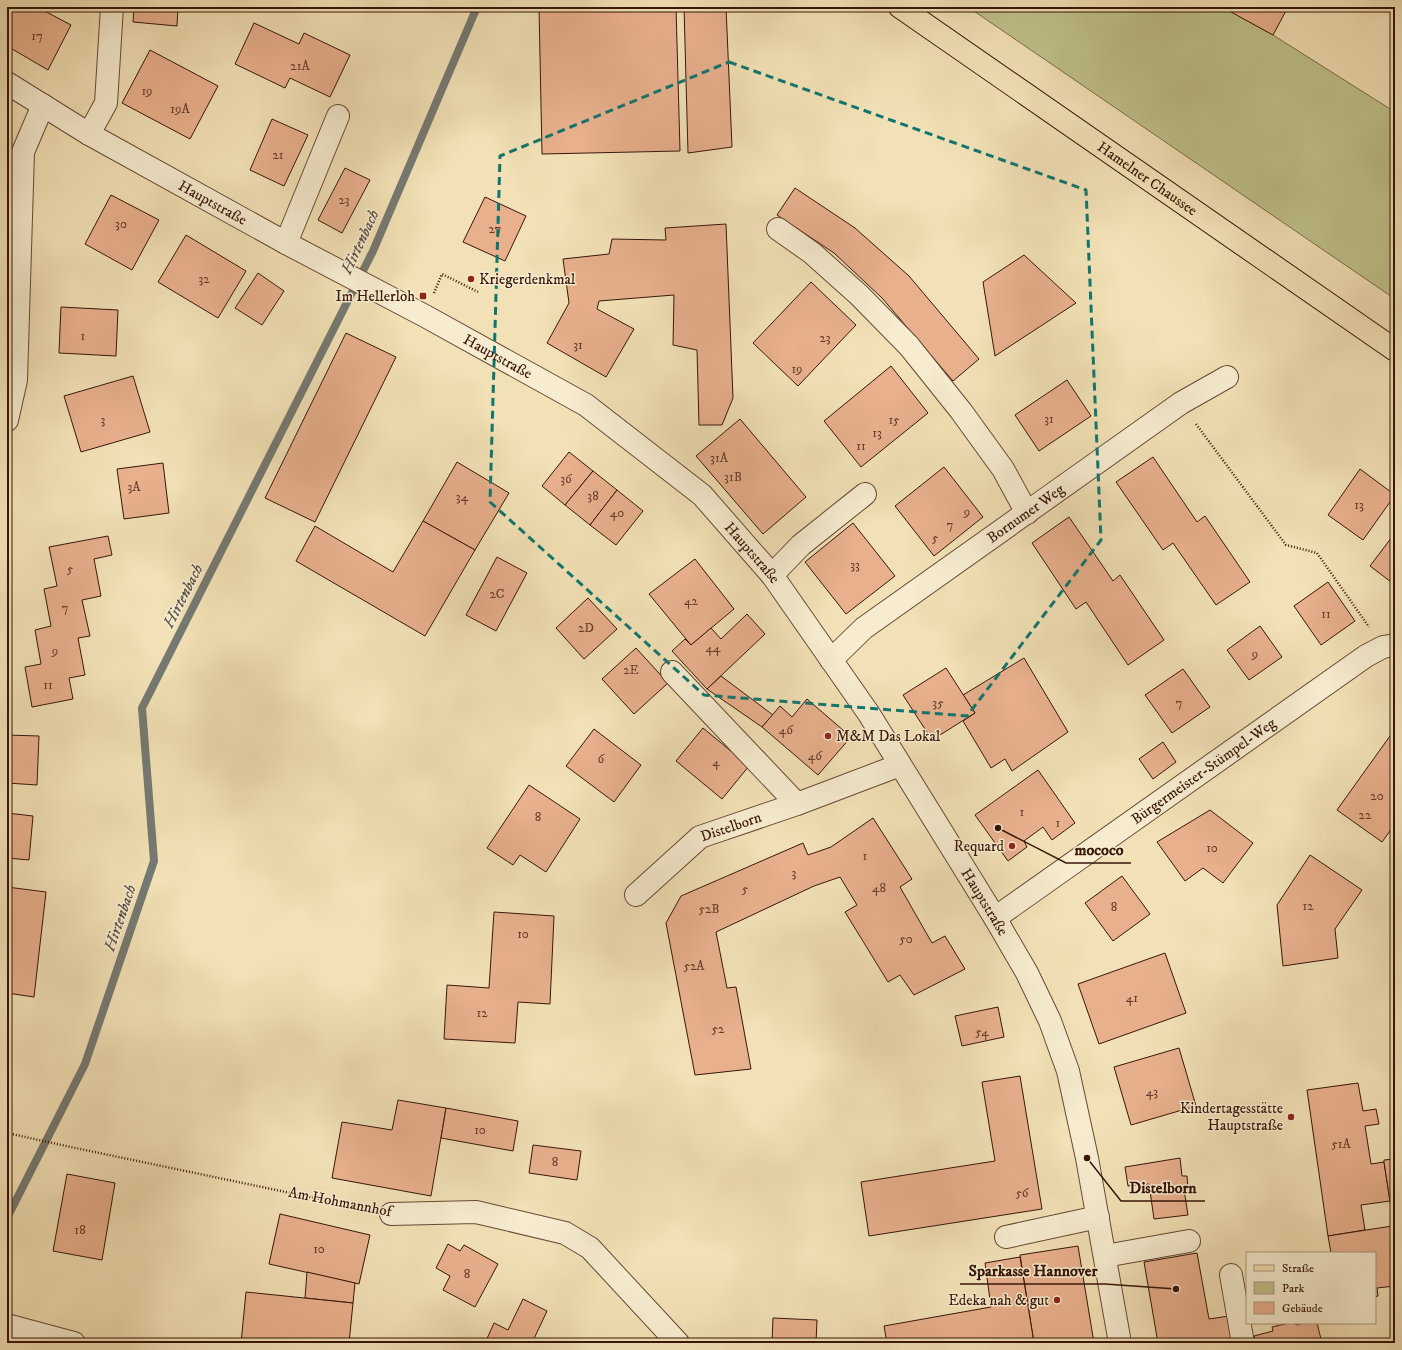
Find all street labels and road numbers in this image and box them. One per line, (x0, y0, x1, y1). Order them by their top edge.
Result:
street label: Hamelner Chaussee (1094, 137, 1201, 220)
street label: Hauptstraße (175, 176, 250, 229)
street label: Hauptstraße (460, 330, 536, 383)
street label: Bornumer Weg (983, 479, 1068, 547)
street label: Hauptstraße (720, 518, 784, 587)
street label: Bürgermeister-Stümpel-Weg (1127, 713, 1280, 828)
street label: Distelborn (698, 807, 764, 846)
street label: Hauptstraße (957, 865, 1013, 939)
street label: Am Hohmannhof (287, 1183, 395, 1222)

